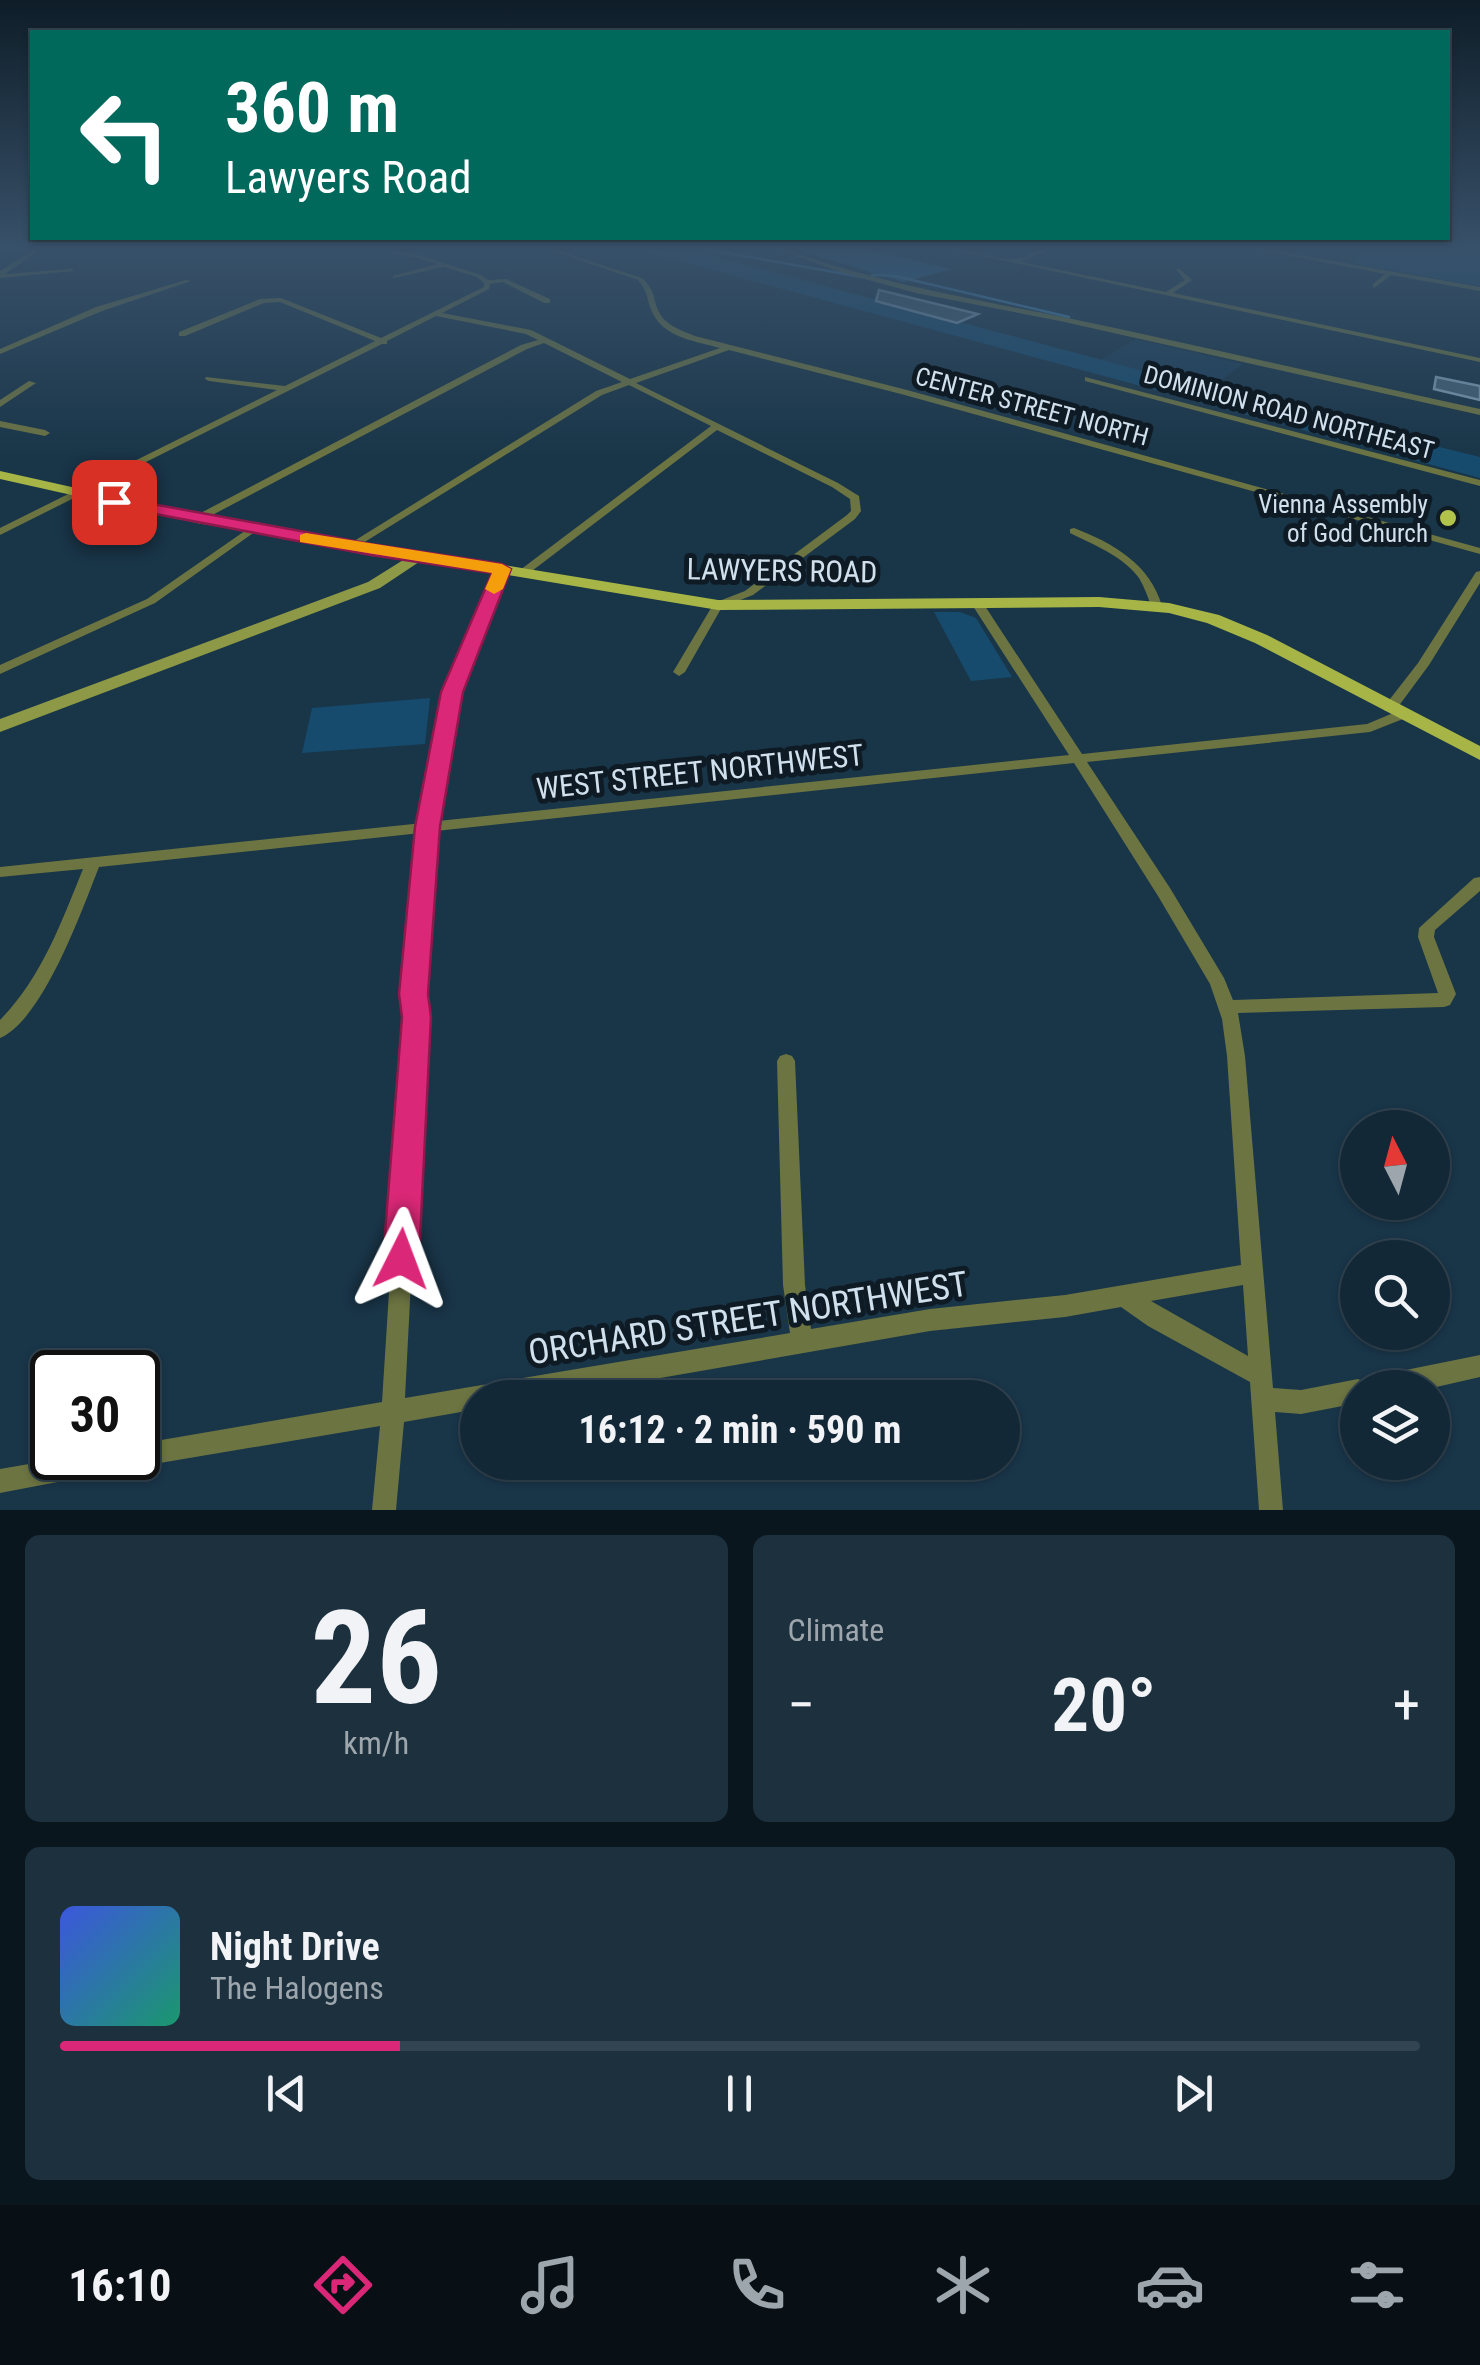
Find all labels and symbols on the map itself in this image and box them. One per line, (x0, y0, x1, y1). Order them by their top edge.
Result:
street label: DOMINION ROAD NORTHEAST (1141, 360, 1437, 465)
street label: CENTER STREET NORTH (912, 361, 1152, 452)
pin (72, 460, 157, 545)
place label: Vienna Assembly of God Church (1258, 490, 1428, 548)
marker: Vienna Assembly of God Church (1437, 507, 1459, 529)
street label: LAWYERS ROAD (686, 551, 878, 590)
street label: WEST STREET NORTHWEST (535, 737, 865, 806)
north arrow (1340, 1110, 1450, 1220)
position arrow (349, 1207, 453, 1311)
street label: ORCHARD STREET NORTHWEST (526, 1264, 971, 1373)
speed limit sign: 30 (30, 1350, 160, 1480)

